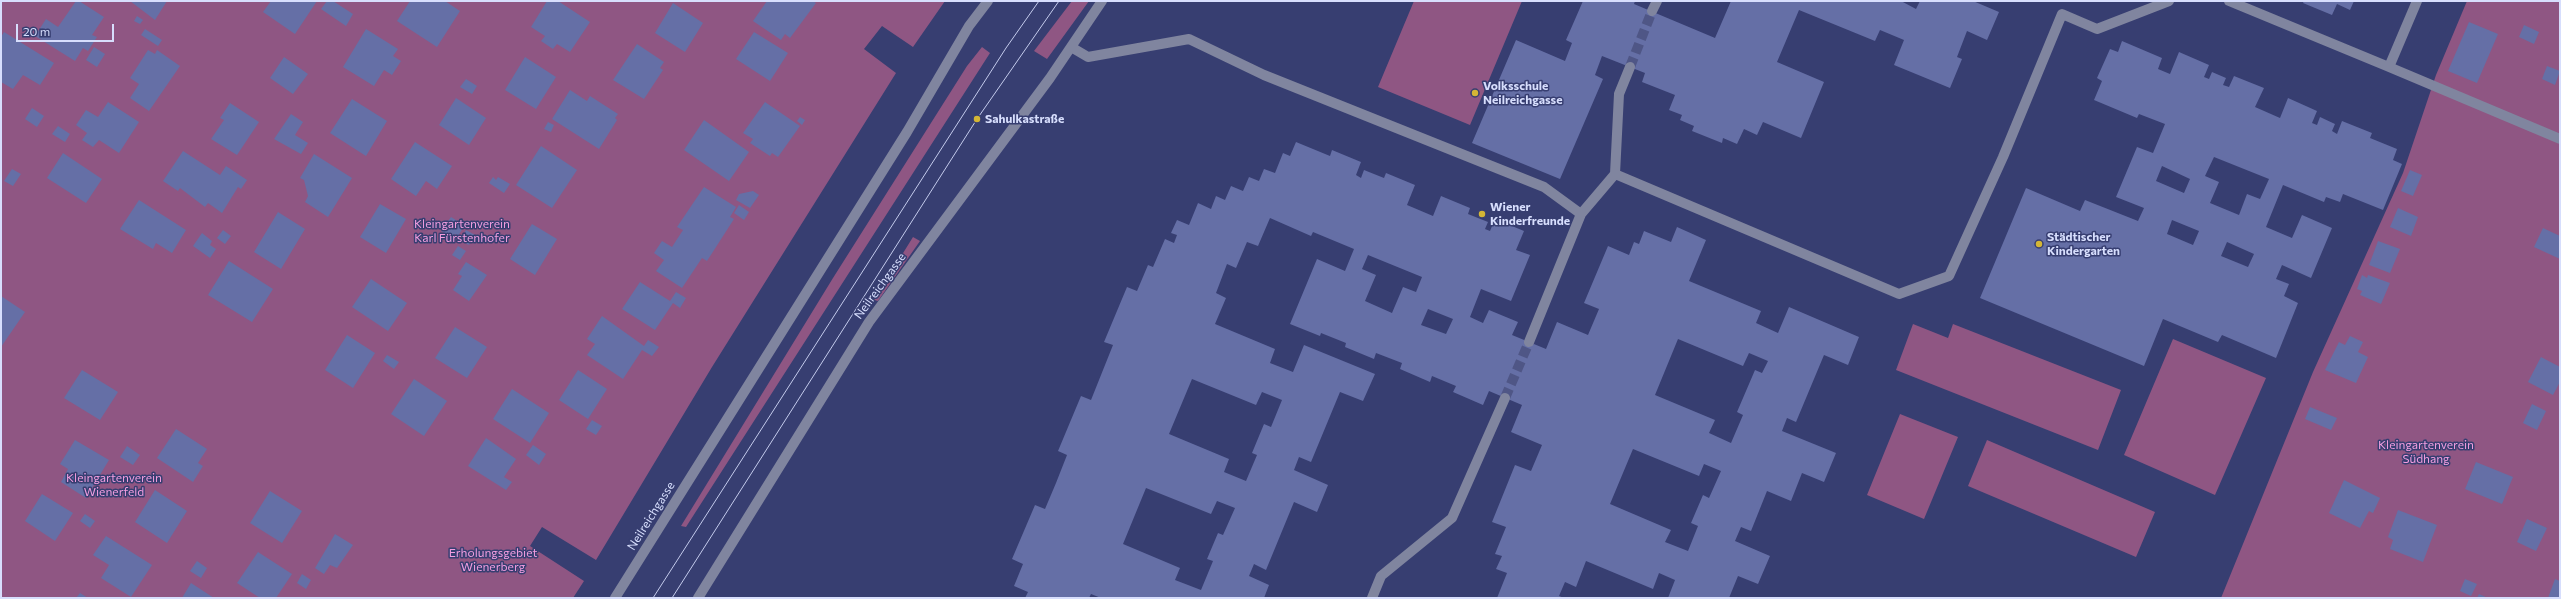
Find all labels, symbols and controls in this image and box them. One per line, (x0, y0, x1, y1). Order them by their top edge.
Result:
scale bar (18, 16, 116, 42)
text: 20 m (23, 24, 50, 38)
place label: Volksschule Neilreichgasse (1483, 79, 1562, 107)
marker: Volksschule Neilreichgasse (1470, 88, 1480, 98)
place label: Sahulkastraße (985, 112, 1064, 126)
marker: Sahulkastraße (972, 114, 982, 124)
place label: Wiener Kinderfreunde (1490, 200, 1570, 228)
marker: Wiener Kinderfreunde (1477, 209, 1487, 219)
park label: Kleingartenverein Karl Fürstenhofer (414, 217, 510, 245)
place label: Städtischer Kindergarten (2047, 230, 2120, 258)
marker: Städtischer Kindergarten (2034, 239, 2044, 249)
street label: Neilreichgasse (851, 250, 909, 322)
park label: Kleingartenverein Südhang (2378, 438, 2474, 466)
park label: Kleingartenverein Wienerfeld (66, 471, 162, 499)
street label: Neilreichgasse (624, 479, 678, 553)
park label: Erholungsgebiet Wienerberg (449, 546, 537, 574)

